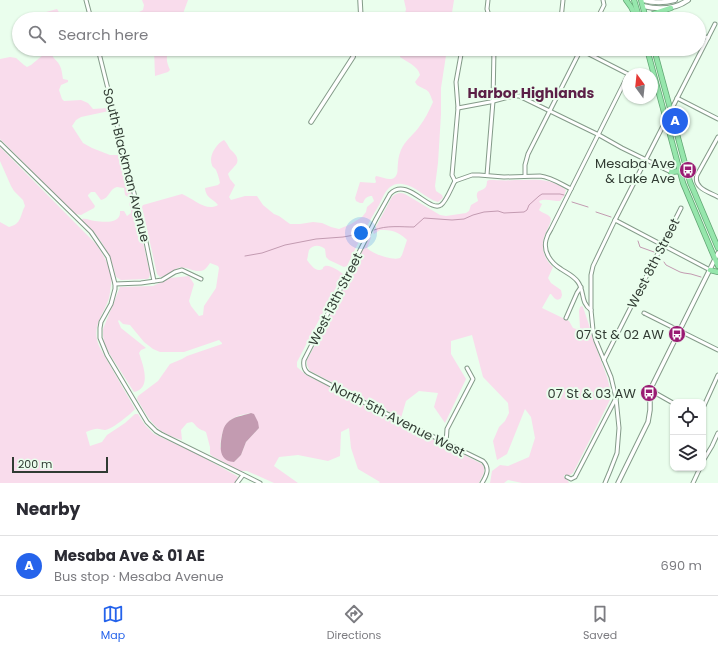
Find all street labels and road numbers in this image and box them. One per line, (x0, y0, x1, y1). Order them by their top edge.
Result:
street label: South Blackman Avenue (98, 86, 155, 244)
street label: West 8th Street (623, 215, 684, 311)
street label: West 13th Street (304, 249, 367, 349)
street label: North 5th Avenue West (327, 377, 468, 462)

